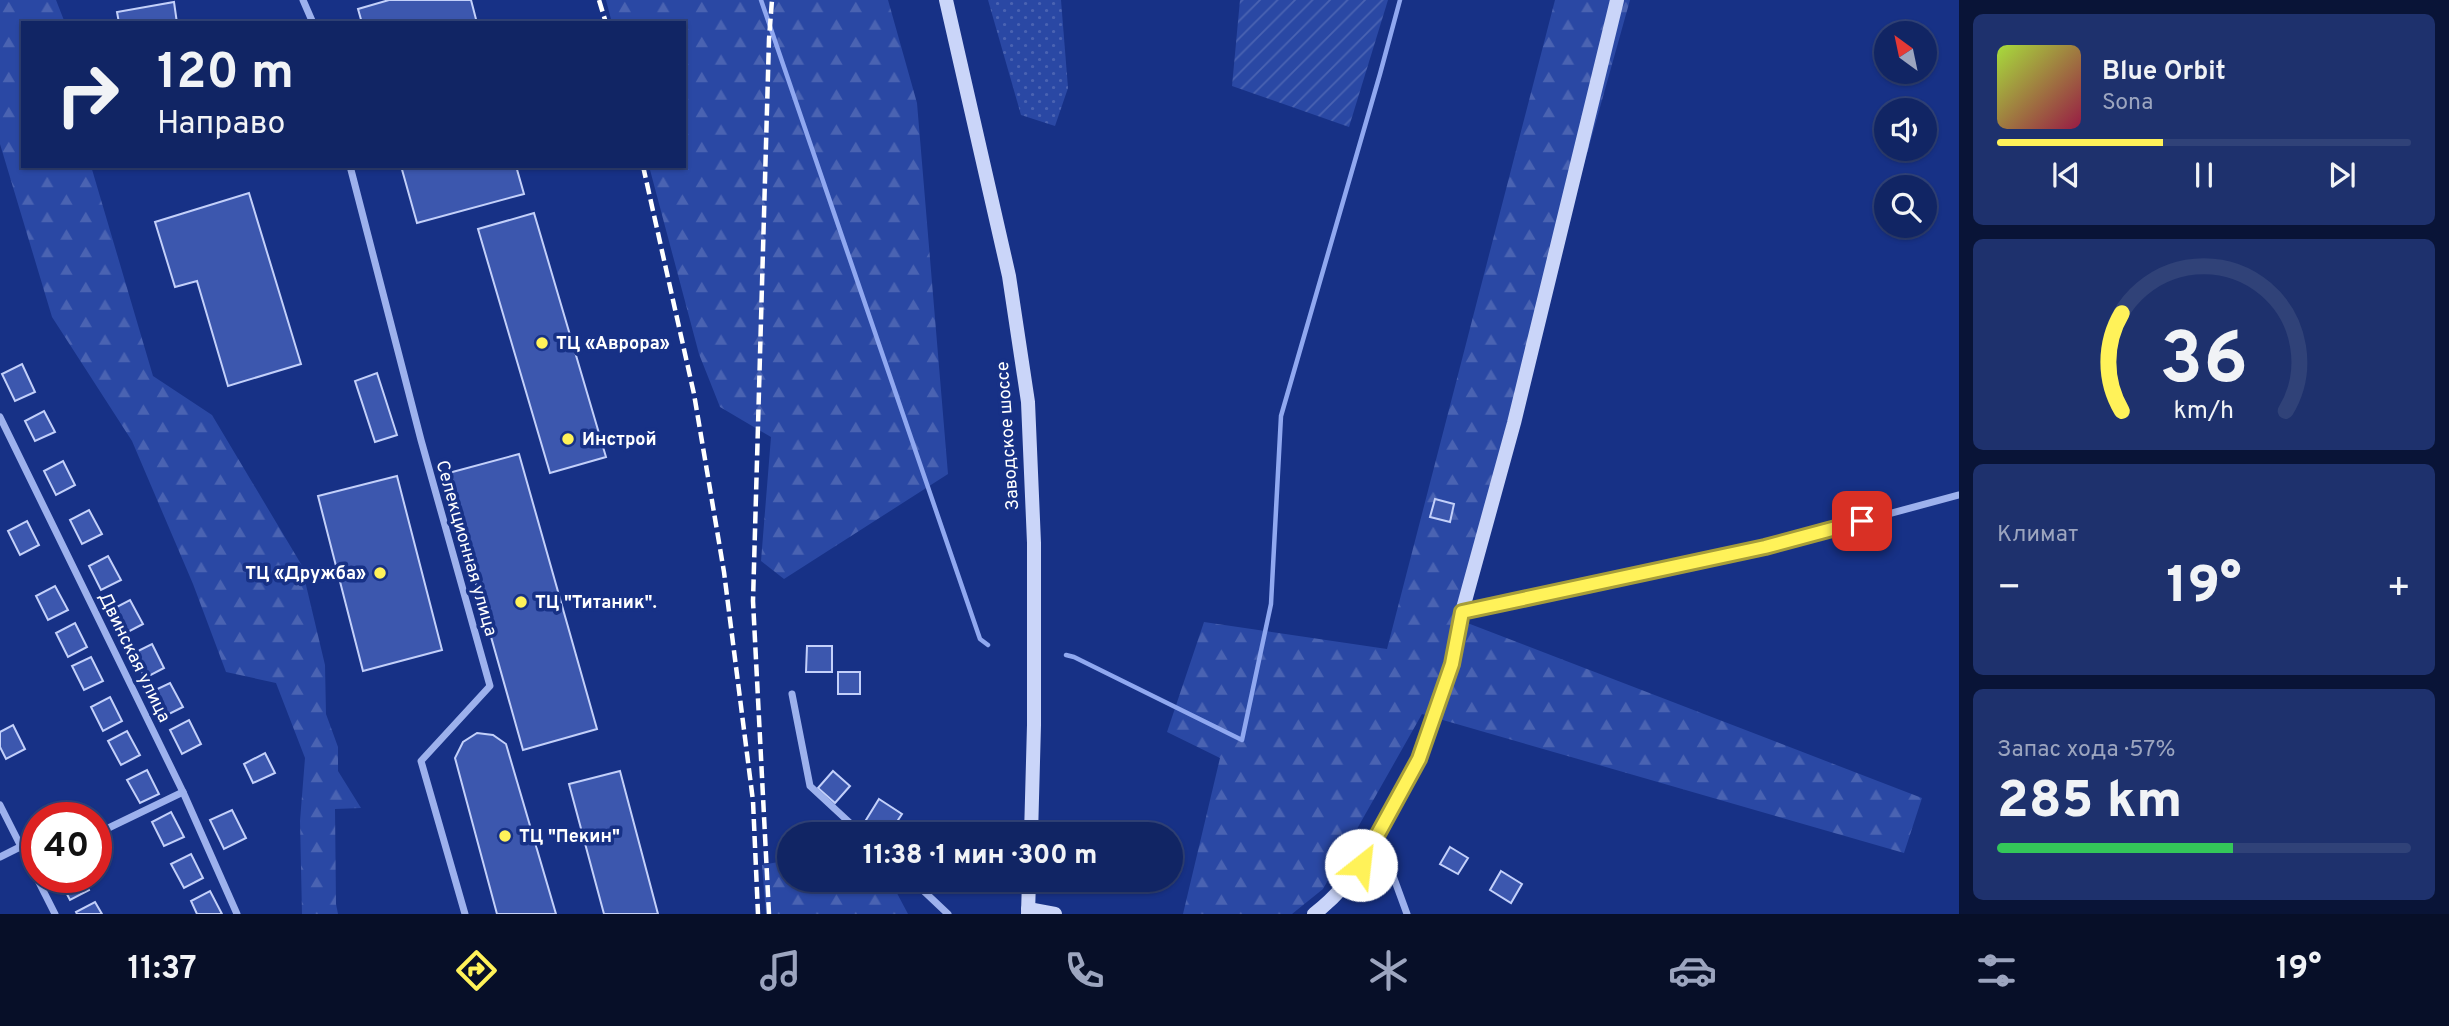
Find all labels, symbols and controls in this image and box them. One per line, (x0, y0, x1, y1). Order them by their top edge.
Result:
north arrow (1874, 21, 1937, 84)
map controls (1874, 21, 1937, 238)
text: 120 m (157, 44, 294, 106)
icon: right (42, 49, 133, 140)
text: Blue Orbit (2102, 56, 2226, 89)
text: Sona (2102, 89, 2153, 118)
button: sound (1874, 98, 1937, 161)
text: Направо (157, 105, 285, 145)
icon: previous (2047, 156, 2085, 194)
icon: pause (2185, 156, 2223, 194)
icon: next (2323, 156, 2361, 194)
button: search (1874, 175, 1937, 238)
text: 36 (2160, 317, 2248, 409)
place label: ТЦ «Аврора» (556, 333, 670, 356)
marker: ТЦ «Аврора» (534, 335, 550, 351)
street label: Заводское шоссе (992, 361, 1025, 511)
text: km/h (2174, 395, 2234, 427)
place label: Инстрой (582, 429, 657, 452)
marker: Инстрой (560, 431, 576, 447)
street label: Селекционная улица (429, 458, 502, 639)
pin (1832, 491, 1892, 551)
icon: arrive (1843, 502, 1881, 540)
text: Климат (1997, 521, 2078, 550)
text: 19° (2166, 555, 2242, 621)
place label: ТЦ «Дружба» (245, 563, 366, 586)
marker: ТЦ «Дружба» (372, 565, 388, 581)
text: − (1997, 565, 2022, 614)
text: + (2386, 565, 2411, 614)
street label: Двинская улица (92, 589, 175, 727)
place label: ТЦ "Титаник". (535, 592, 657, 615)
marker: ТЦ "Титаник". (513, 594, 529, 610)
text: Запас хода · 57% (1997, 736, 2175, 765)
text: 285 km (1997, 770, 2182, 836)
speed limit sign: 40 (21, 802, 112, 893)
place label: ТЦ "Пекин" (519, 826, 620, 849)
marker: ТЦ "Пекин" (497, 828, 513, 844)
position arrow (1324, 828, 1398, 902)
text: 11:38 · 1 мин · 300 m (863, 840, 1097, 873)
icon: directions (452, 946, 501, 995)
icon: music (756, 946, 805, 995)
icon: phone (1060, 946, 1109, 995)
icon: climate (1364, 946, 1413, 995)
icon: car (1668, 946, 1717, 995)
icon: filters (1972, 946, 2021, 995)
text: 11:37 (128, 950, 197, 990)
text: 19° (2276, 950, 2322, 990)

